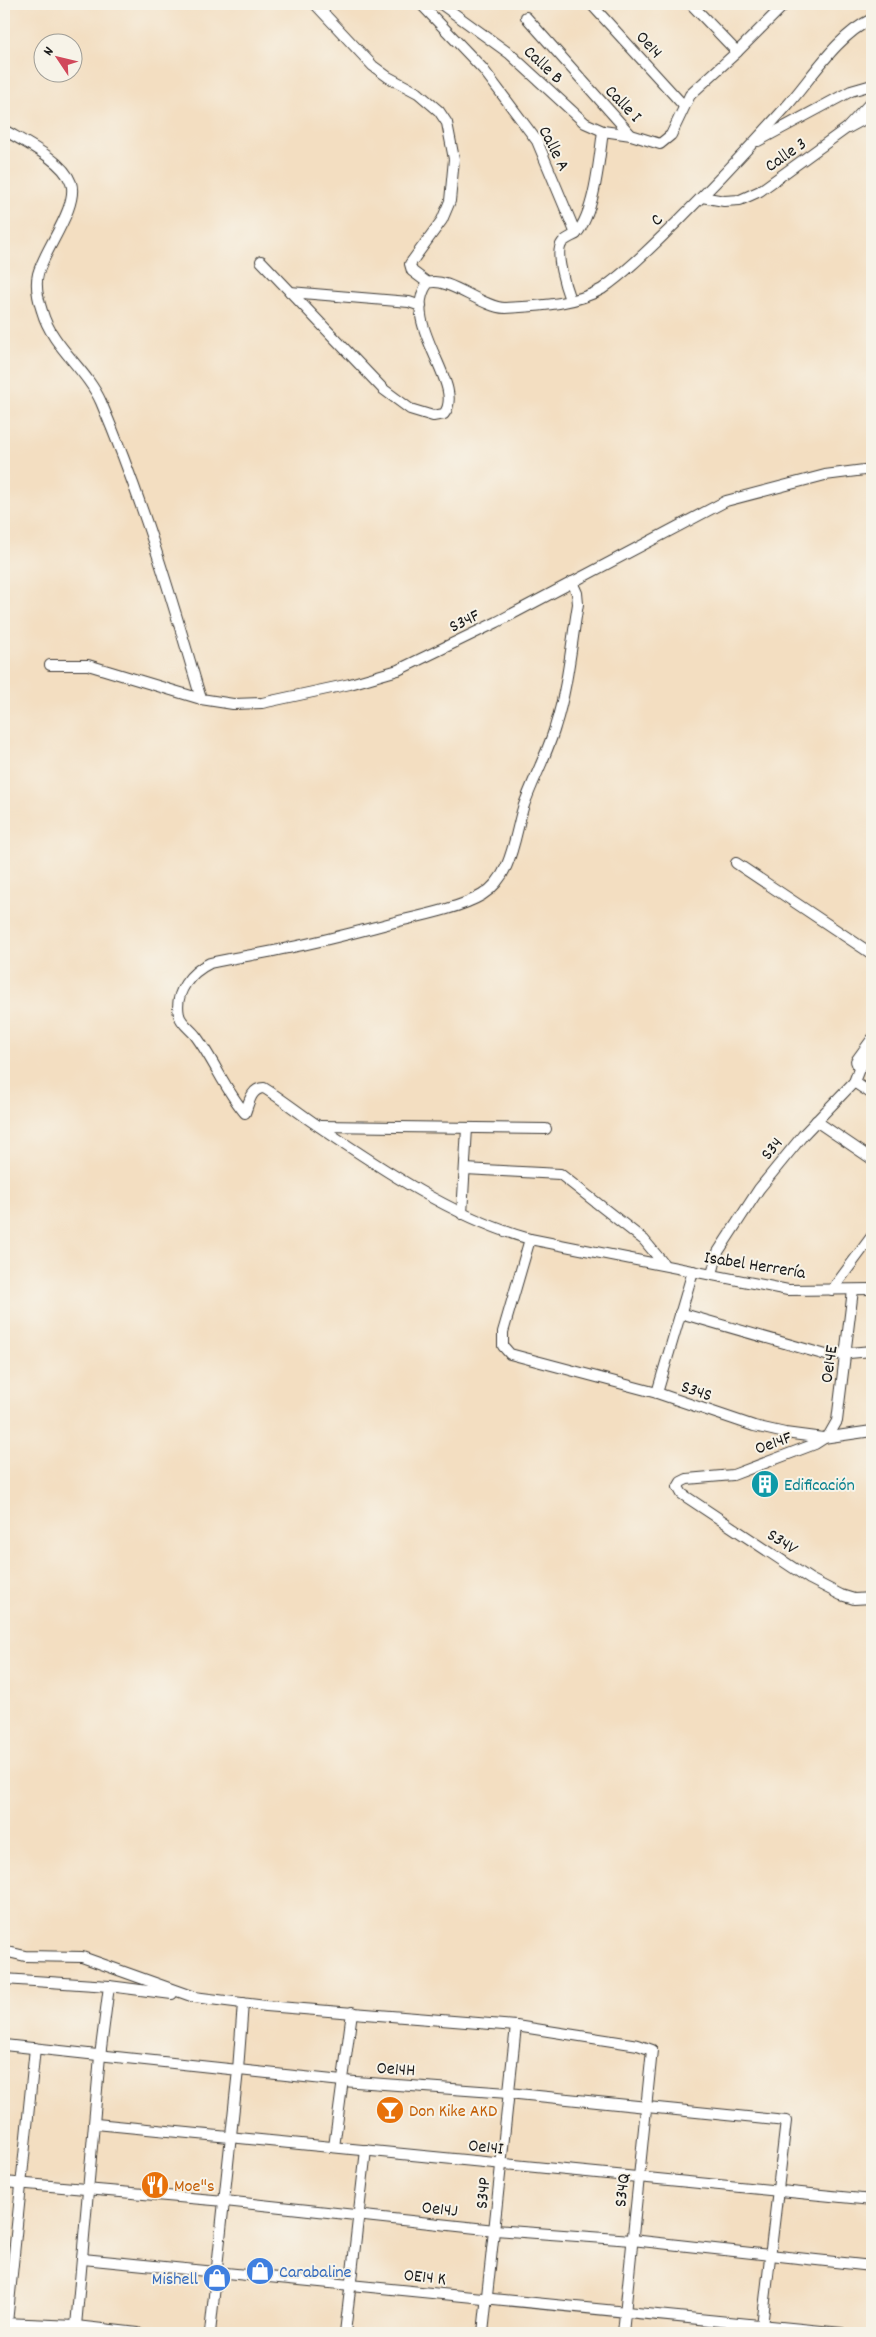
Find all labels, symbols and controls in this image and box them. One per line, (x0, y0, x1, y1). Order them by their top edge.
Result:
street label: Oe14 (629, 26, 667, 65)
north arrow (32, 32, 82, 82)
street label: Calle B (517, 41, 568, 91)
text: N (39, 43, 59, 60)
street label: Calle I (598, 80, 647, 129)
street label: Calle A (531, 122, 575, 176)
street label: Calle 3 (760, 133, 812, 179)
street label: C (646, 209, 670, 233)
street label: S34F (445, 604, 485, 640)
street label: S34 (756, 1133, 790, 1167)
street label: Isabel Herrería (702, 1246, 808, 1287)
street label: Oe14E (815, 1344, 845, 1385)
street label: S34S (677, 1375, 715, 1409)
street label: Oe14F (752, 1426, 796, 1463)
building icon: Edificación (750, 1469, 780, 1499)
place label: Edificación (784, 1474, 855, 1499)
street label: S34V (761, 1524, 802, 1562)
street label: Oe14H (376, 2057, 416, 2084)
bar icon: Don Kike AKD (375, 2095, 405, 2125)
place label: Don Kike AKD (409, 2100, 497, 2125)
street label: Oe14I (467, 2134, 505, 2163)
restaurant icon: Moe"s (140, 2170, 170, 2200)
street label: S34Q (609, 2172, 638, 2208)
place label: Moe"s (174, 2175, 214, 2200)
street label: S34P (471, 2176, 498, 2210)
street label: Oe14J (420, 2196, 459, 2225)
shop icon: Carabaline (245, 2256, 275, 2286)
place label: Carabaline (279, 2261, 352, 2286)
shop icon: Mishell (202, 2263, 232, 2293)
street label: OE14 K (402, 2264, 447, 2293)
place label: Mishell (152, 2268, 199, 2293)

